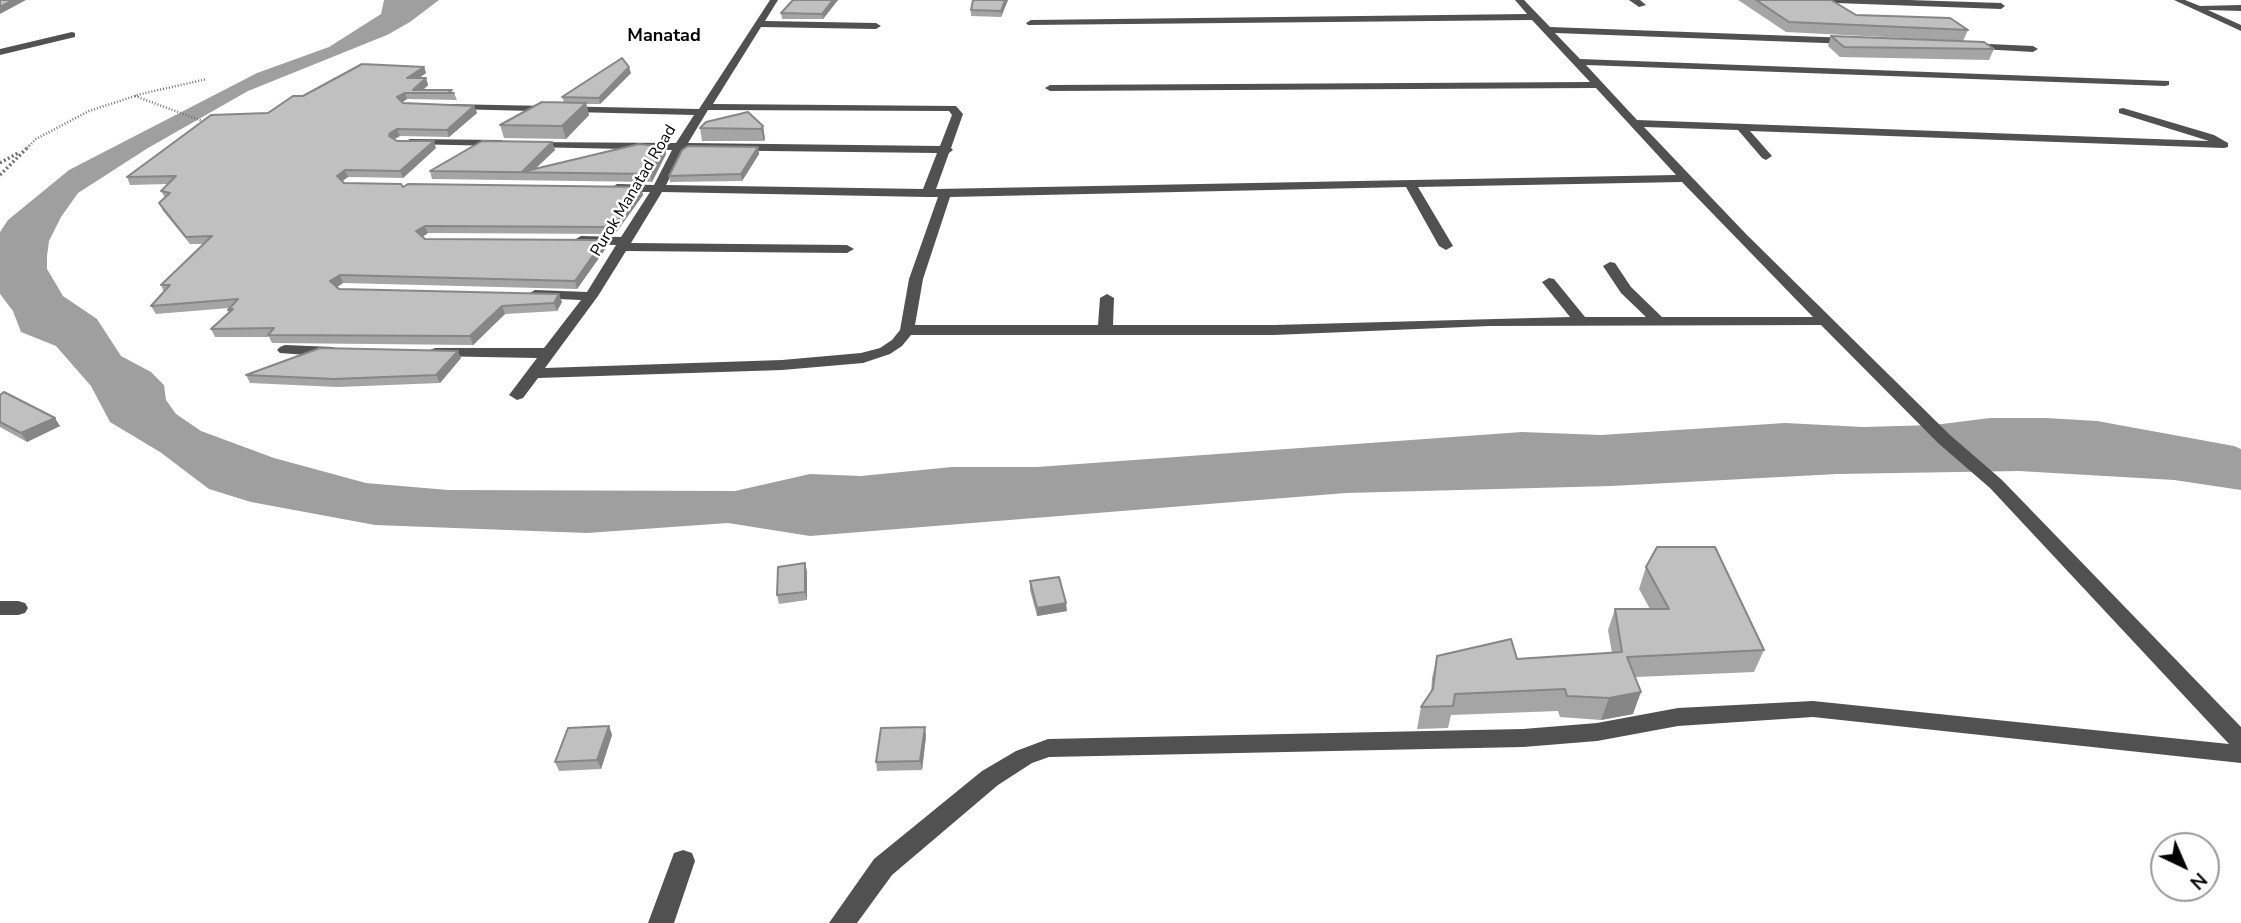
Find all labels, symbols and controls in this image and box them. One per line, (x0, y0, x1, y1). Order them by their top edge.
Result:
district label: Manatad (627, 26, 701, 48)
street label: Purok Manatad Road (587, 122, 681, 260)
north arrow (2150, 832, 2220, 902)
text: N (2184, 866, 2212, 895)

